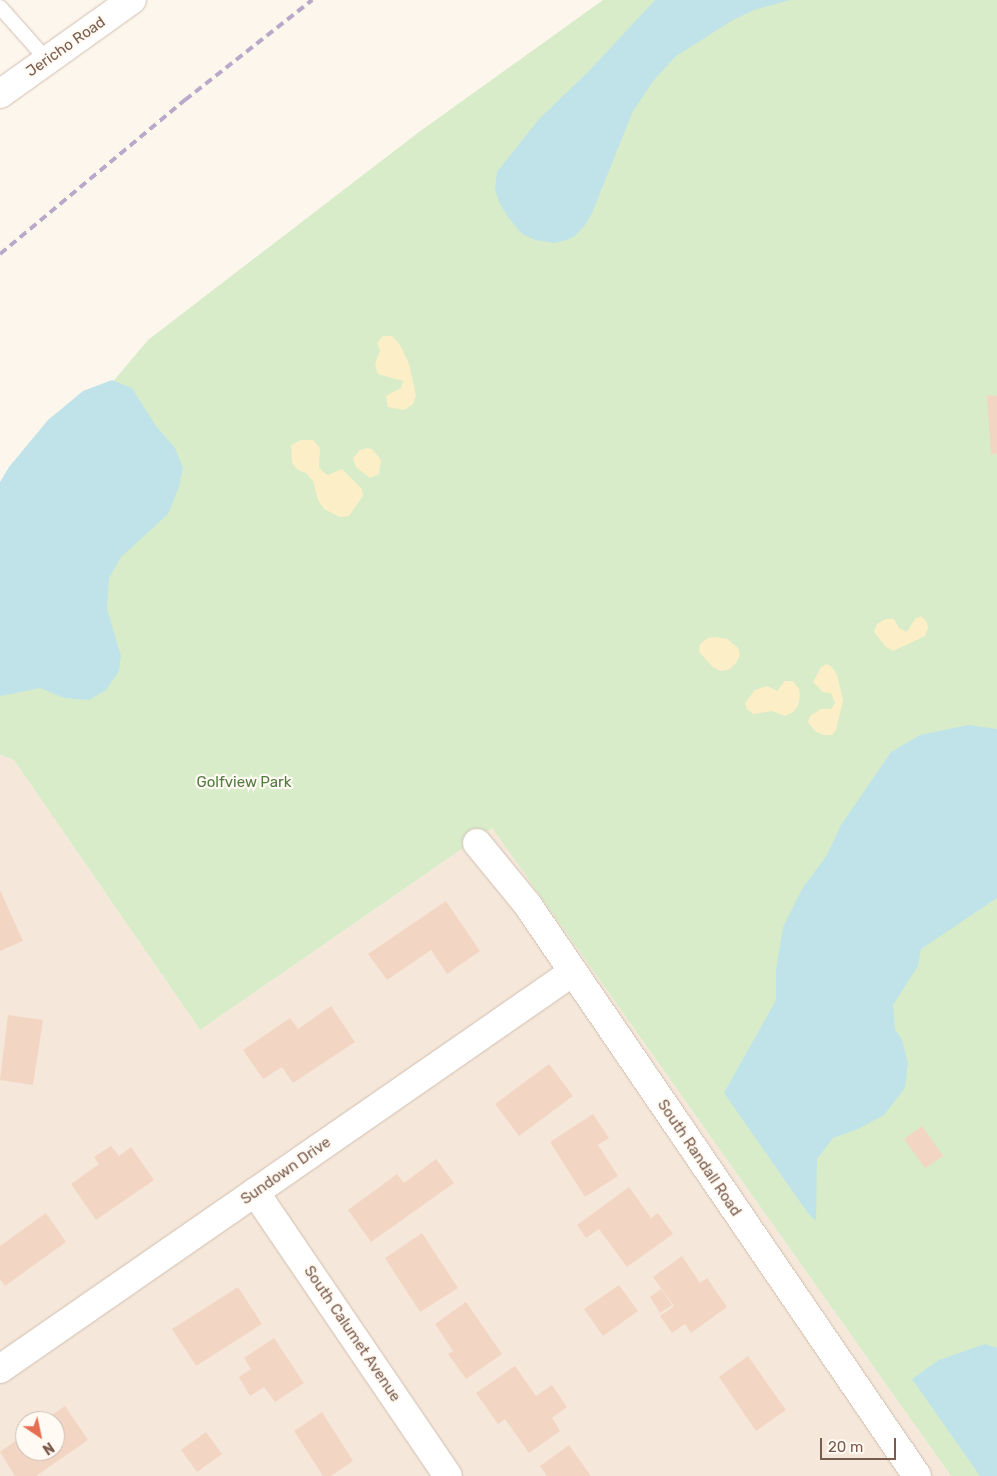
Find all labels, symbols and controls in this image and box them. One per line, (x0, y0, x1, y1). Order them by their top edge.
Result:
street label: Jericho Road (23, 13, 109, 81)
park label: Golfview Park (196, 774, 292, 792)
street label: South Randall Road (653, 1096, 745, 1220)
street label: Sundown Drive (238, 1133, 334, 1209)
street label: South Calumet Avenue (300, 1262, 404, 1406)
north arrow (15, 1411, 65, 1461)
scale bar (822, 1428, 898, 1460)
text: N (39, 1438, 57, 1458)
text: 20 m (828, 1438, 863, 1456)

